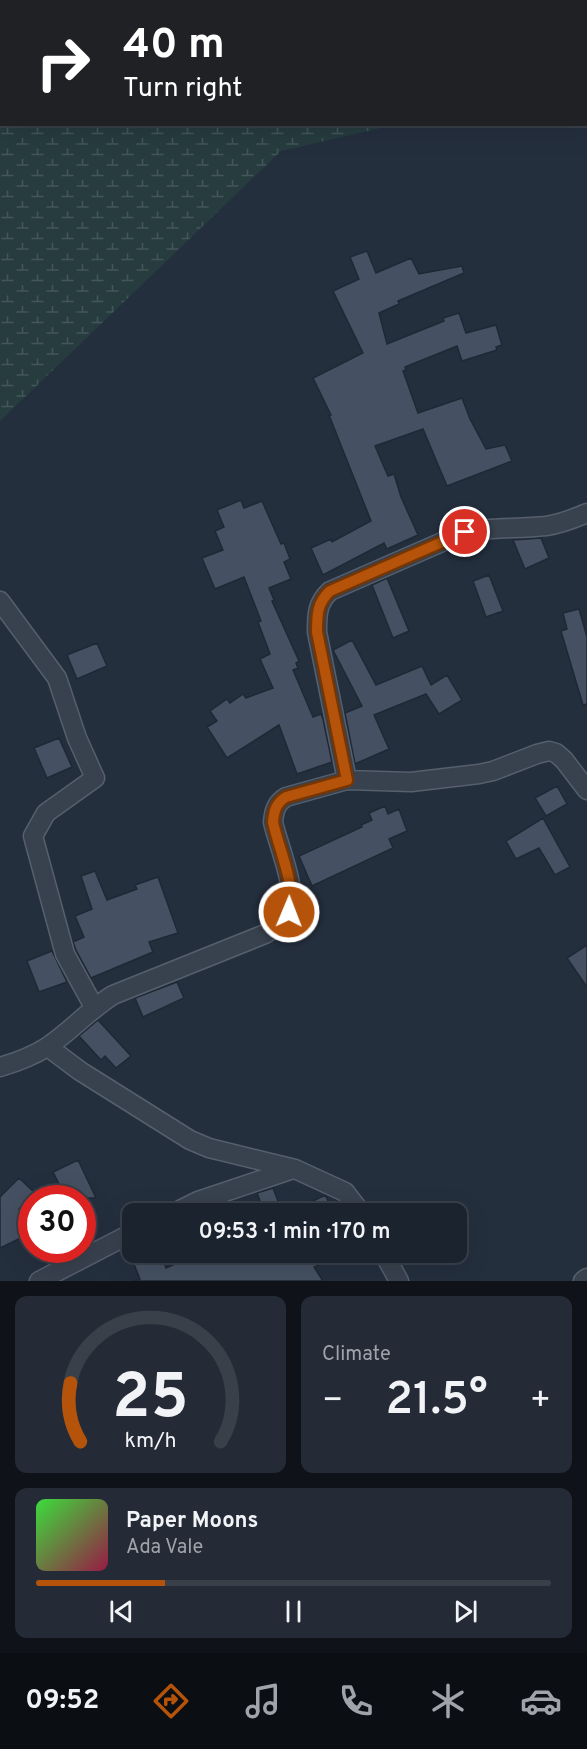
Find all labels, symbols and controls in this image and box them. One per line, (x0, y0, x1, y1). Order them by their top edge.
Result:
text: 40 m (123, 20, 225, 73)
icon: right (24, 24, 102, 102)
text: Turn right (123, 72, 242, 106)
pin (439, 506, 490, 557)
icon: arrive (448, 515, 481, 548)
position arrow (257, 880, 321, 944)
speed limit sign: 30 (18, 1185, 96, 1263)
text: 09:53 · 1 min · 170 m (199, 1219, 390, 1246)
text: Climate (322, 1342, 391, 1368)
text: 25 (112, 1361, 189, 1440)
text: 21.5° (385, 1373, 488, 1430)
text: − (322, 1381, 343, 1423)
text: + (530, 1381, 551, 1423)
text: km/h (124, 1428, 177, 1455)
text: Paper Moons (126, 1508, 258, 1535)
text: Ada Vale (126, 1535, 203, 1561)
icon: previous (105, 1595, 138, 1628)
icon: pause (277, 1595, 310, 1628)
icon: next (449, 1595, 482, 1628)
icon: directions (150, 1680, 192, 1722)
icon: music (242, 1680, 284, 1722)
icon: phone (335, 1680, 377, 1722)
icon: climate (427, 1680, 469, 1722)
icon: car (520, 1680, 562, 1722)
text: 09:52 (25, 1684, 99, 1718)

